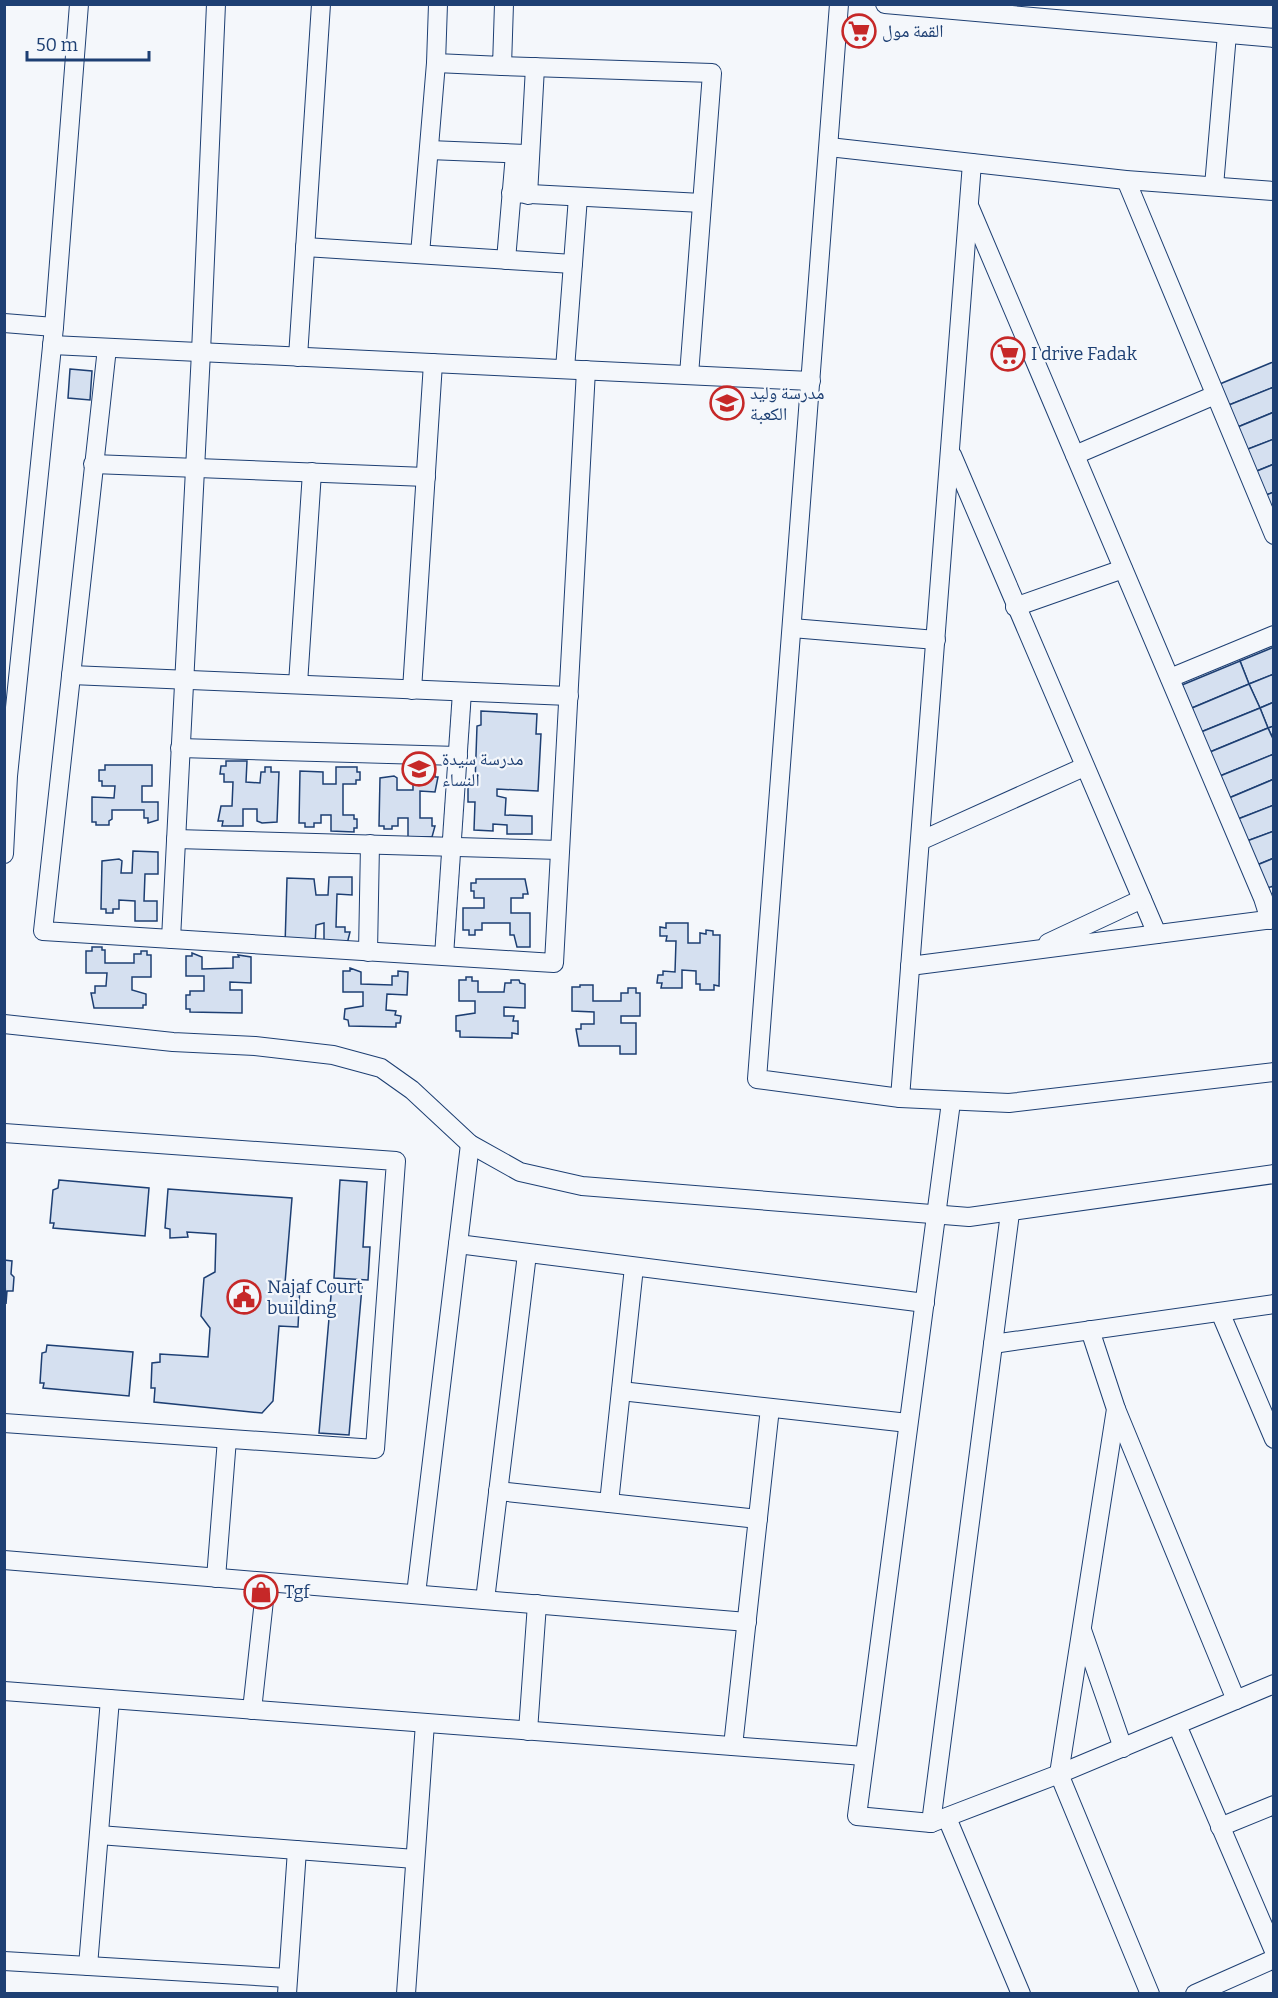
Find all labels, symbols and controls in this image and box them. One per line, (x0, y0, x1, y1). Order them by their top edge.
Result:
supermarket icon: القمة مول (841, 13, 877, 49)
place label: القمة مول (882, 20, 944, 42)
scale bar (27, 24, 148, 62)
text: 50 m (36, 34, 78, 56)
supermarket icon: I drive Fadak (990, 336, 1026, 372)
place label: I drive Fadak (1031, 343, 1138, 365)
place label: مدرسة وليد الكعبة (750, 382, 825, 425)
school or university icon: مدرسة وليد الكعبة (709, 385, 745, 421)
place label: مدرسة سيدة النساء (442, 748, 523, 791)
school or university icon: مدرسة سيدة النساء (401, 751, 437, 787)
place label: Najaf Court building (267, 1276, 363, 1319)
public building icon: Najaf Court building (226, 1279, 262, 1315)
shop icon: Tgf (243, 1574, 279, 1610)
place label: Tgf (284, 1581, 311, 1603)

